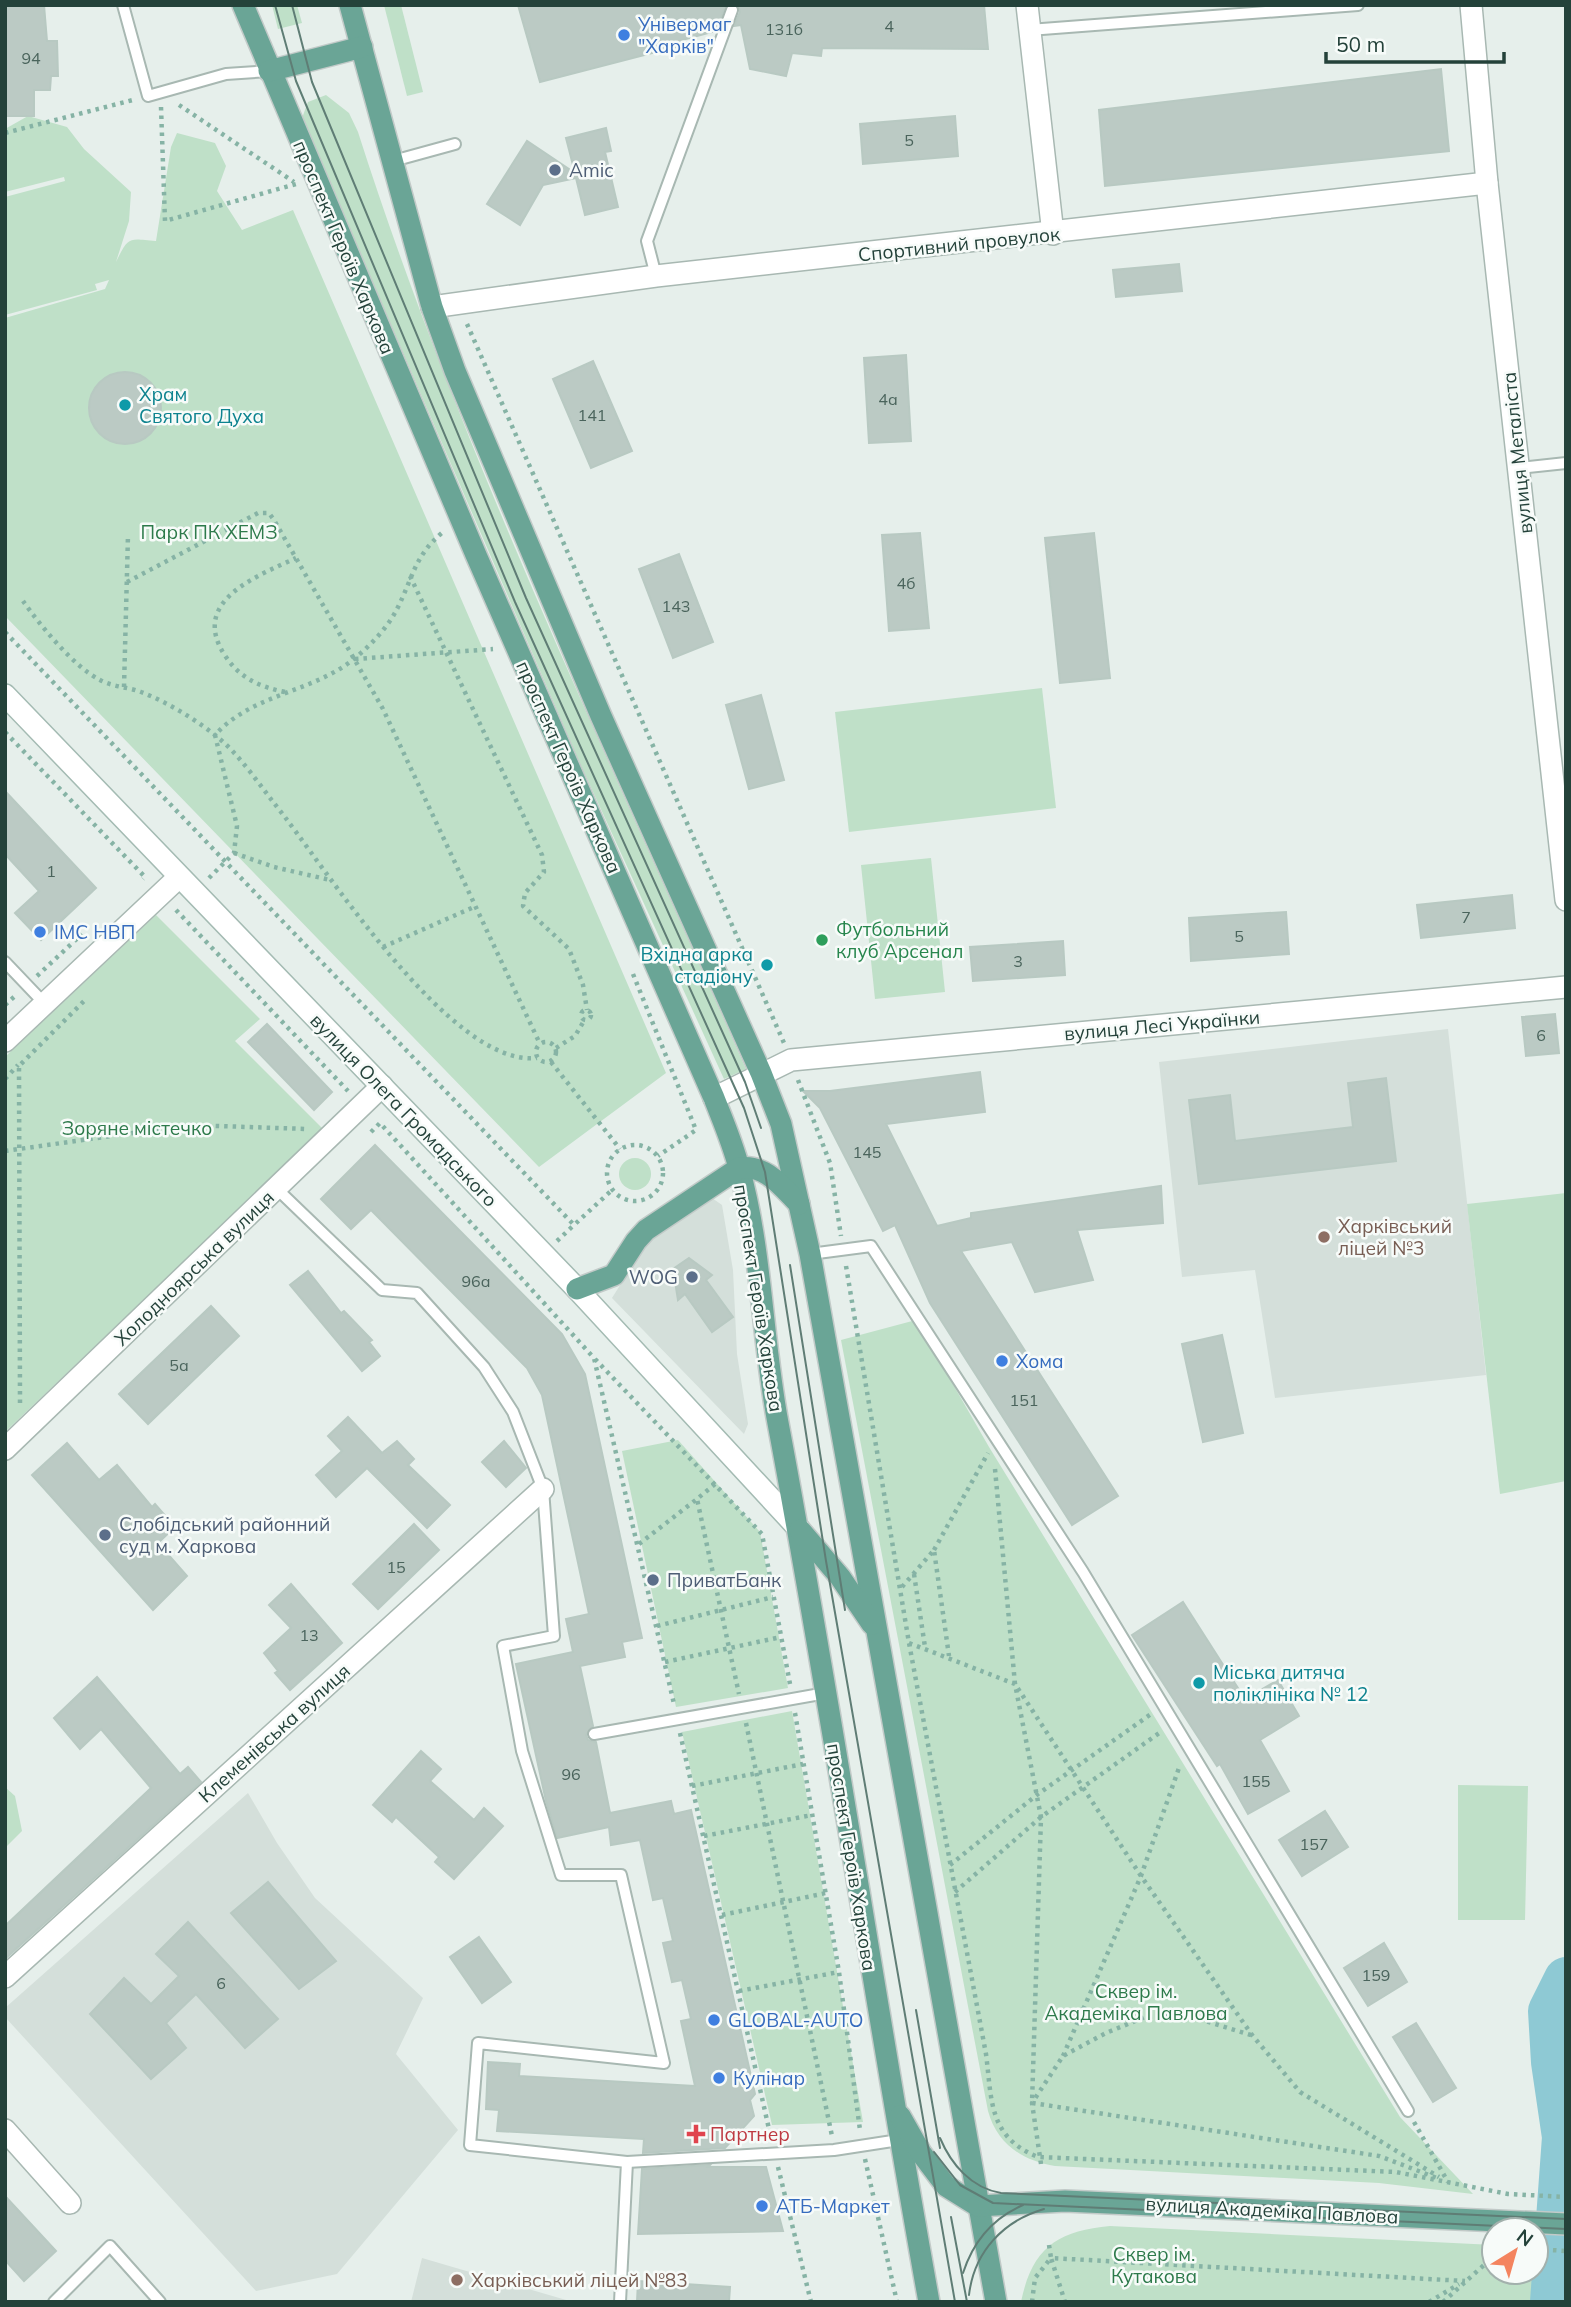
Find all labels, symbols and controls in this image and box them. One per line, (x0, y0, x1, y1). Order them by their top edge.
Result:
place label: Універмаг "Харків" (637, 12, 732, 58)
house number: 4 (884, 16, 894, 36)
house number: 131б (765, 19, 803, 39)
scale bar (1326, 21, 1504, 65)
marker: Універмаг "Харків" (616, 27, 632, 43)
text: 50 m (1336, 31, 1385, 57)
house number: 94 (21, 48, 41, 68)
house number: 5 (904, 130, 914, 150)
street label: проспект Героїв Харкова (288, 136, 400, 358)
place label: Amic (569, 158, 614, 182)
marker: Amic (547, 162, 563, 178)
street label: Спортивний провулок (857, 221, 1062, 267)
street label: вулиця Металіста (1497, 371, 1537, 535)
place label: Храм Святого Духа (139, 382, 264, 428)
house number: 4а (878, 389, 898, 409)
marker: Храм Святого Духа (117, 397, 133, 413)
house number: 141 (578, 405, 606, 425)
park label: Парк ПК ХЕМЗ (140, 520, 278, 544)
house number: 4б (897, 573, 915, 593)
house number: 143 (662, 596, 690, 616)
street label: проспект Героїв Харкова (511, 657, 627, 877)
house number: 1 (46, 861, 56, 881)
house number: 7 (1461, 907, 1471, 927)
place label: Футбольний клуб Арсенал (836, 917, 963, 963)
place label: ІМС НВП (54, 920, 135, 944)
marker: ІМС НВП (32, 924, 48, 940)
house number: 5 (1234, 926, 1244, 946)
marker: Футбольний клуб Арсенал (814, 932, 830, 948)
place label: Вхідна арка стадіону (641, 942, 753, 988)
house number: 3 (1013, 951, 1023, 971)
marker: Вхідна арка стадіону (759, 957, 775, 973)
street label: вулиця Лесі Українки (1063, 1004, 1261, 1046)
street label: вулиця Олега Громадського (305, 1008, 503, 1212)
house number: 6 (1536, 1025, 1546, 1045)
park label: Зоряне містечко (62, 1116, 212, 1140)
house number: 145 (853, 1142, 881, 1162)
street label: проспект Героїв Харкова (729, 1183, 789, 1413)
street label: Холодноярська вулиця (109, 1185, 279, 1351)
place label: Харківський ліцей №3 (1338, 1214, 1452, 1260)
marker: Харківський ліцей №3 (1316, 1229, 1332, 1245)
place label: WOG (629, 1265, 678, 1289)
marker: WOG (684, 1269, 700, 1285)
house number: 96а (462, 1271, 490, 1291)
place label: Хома (1016, 1349, 1064, 1373)
marker: Хома (994, 1353, 1010, 1369)
house number: 5а (169, 1355, 189, 1375)
house number: 151 (1010, 1390, 1038, 1410)
place label: Слобідський районний суд м. Харкова (119, 1512, 330, 1558)
marker: Слобідський районний суд м. Харкова (97, 1527, 113, 1543)
house number: 15 (386, 1557, 406, 1577)
place label: ПриватБанк (667, 1568, 782, 1592)
marker: ПриватБанк (645, 1572, 661, 1588)
house number: 13 (299, 1625, 319, 1645)
street label: Клеменівська вулиця (193, 1659, 355, 1807)
place label: Міська дитяча поліклініка № 12 (1213, 1660, 1368, 1706)
marker: Міська дитяча поліклініка № 12 (1191, 1675, 1207, 1691)
street label: проспект Героїв Харкова (822, 1742, 882, 1972)
house number: 96 (561, 1764, 581, 1784)
house number: 155 (1242, 1771, 1270, 1791)
house number: 157 (1300, 1834, 1328, 1854)
house number: 159 (1362, 1965, 1390, 1985)
house number: 6 (216, 1973, 226, 1993)
park label: Сквер ім. Академіка Павлова (1044, 1979, 1228, 2025)
place label: GLOBAL-AUTO (728, 2008, 863, 2032)
marker: GLOBAL-AUTO (706, 2012, 722, 2028)
place label: Кулінар (733, 2066, 805, 2090)
marker: Кулінар (711, 2070, 727, 2086)
place label: Партнер (710, 2122, 790, 2146)
marker: Партнер (688, 2126, 704, 2142)
street label: вулиця Академіка Павлова (1145, 2191, 1399, 2229)
place label: АТБ-Маркет (776, 2194, 890, 2218)
marker: АТБ-Маркет (754, 2198, 770, 2214)
north arrow (1480, 2216, 1550, 2286)
text: N (1512, 2224, 1538, 2251)
park label: Сквер ім. Кутакова (1111, 2242, 1197, 2288)
place label: Харківський ліцей №83 (471, 2268, 688, 2292)
marker: Харківський ліцей №83 (449, 2272, 465, 2288)

